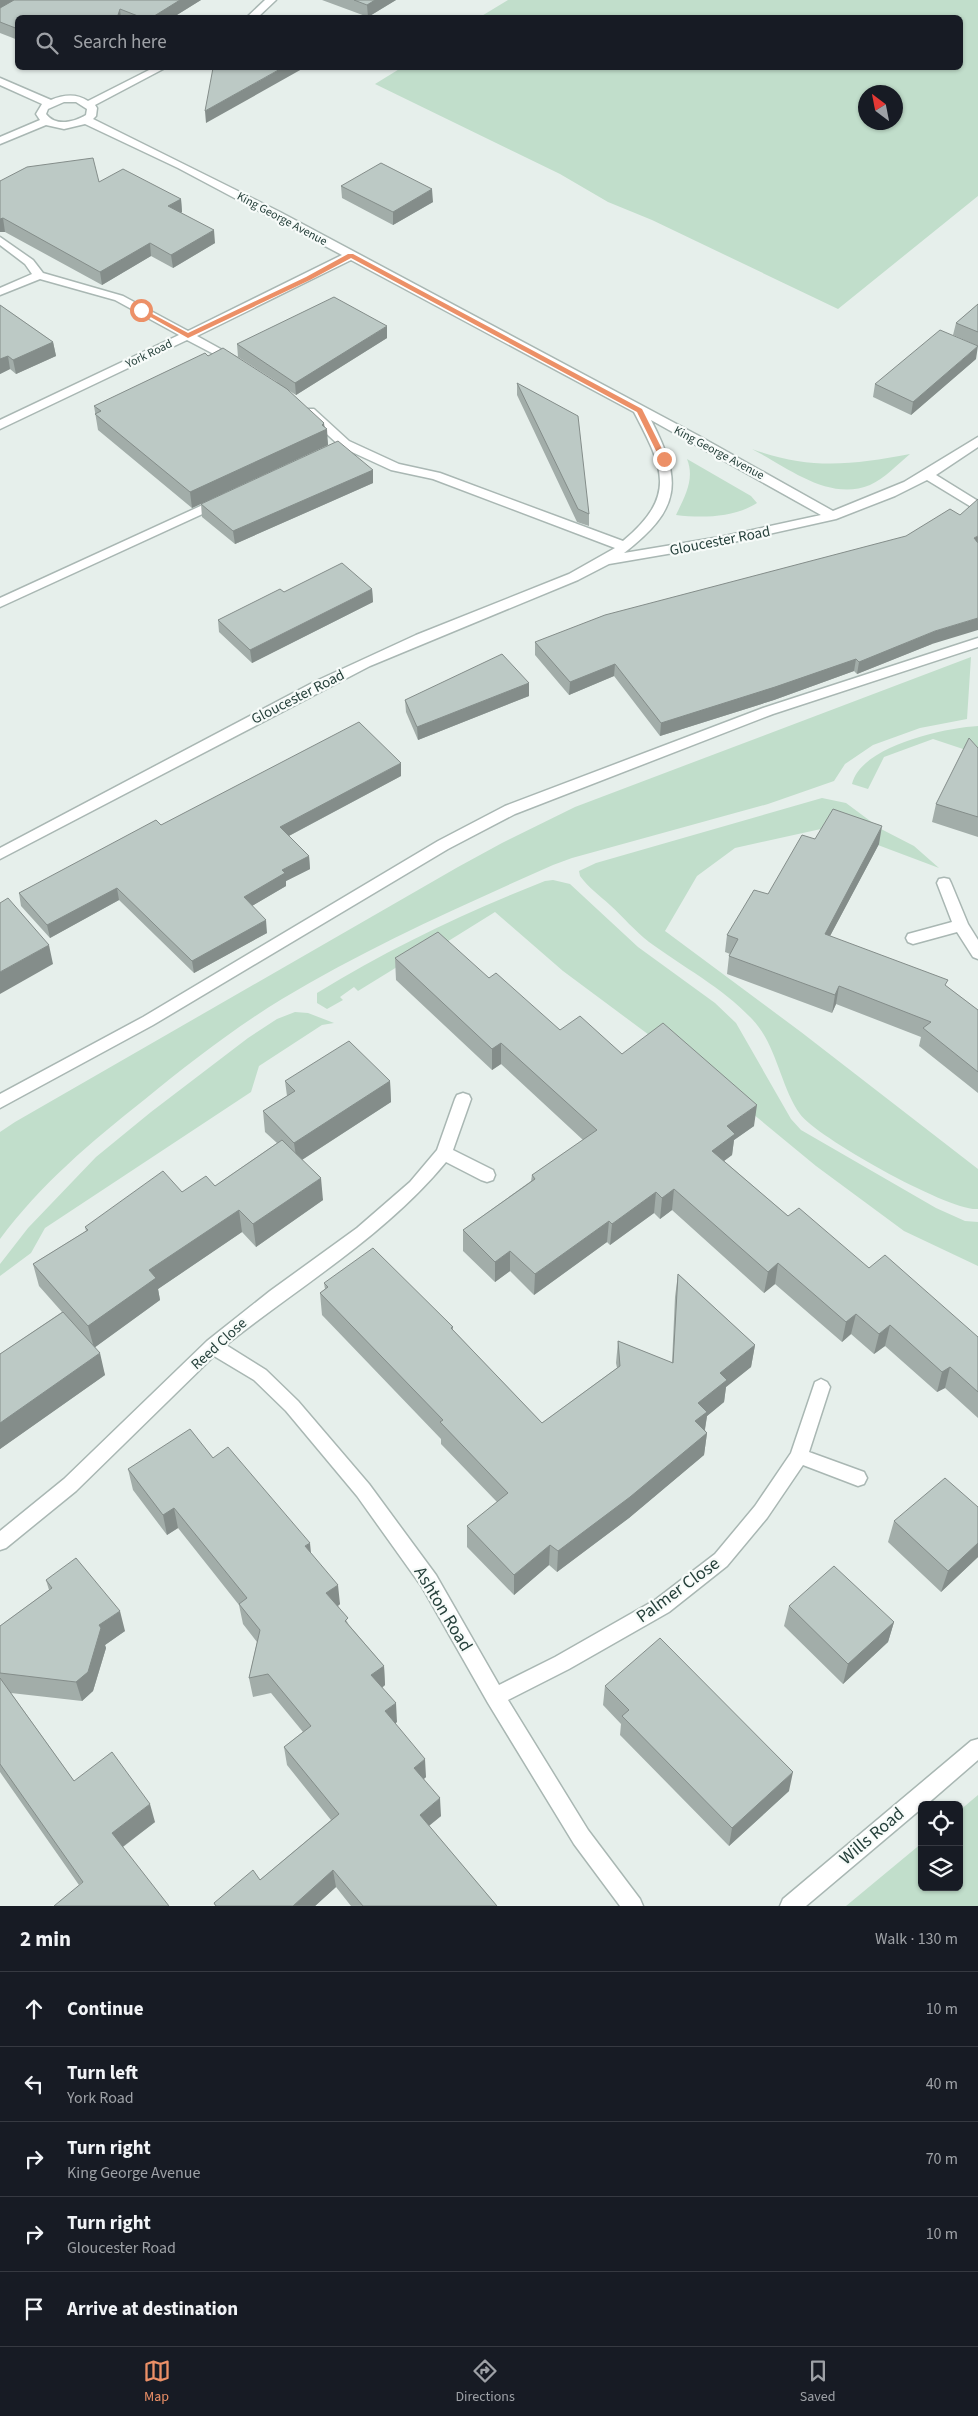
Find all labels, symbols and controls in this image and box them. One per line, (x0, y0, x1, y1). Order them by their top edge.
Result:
search box (15, 15, 963, 70)
icon: search (33, 29, 61, 57)
text: Search here (73, 29, 167, 56)
north arrow (858, 85, 903, 130)
street label: King George Avenue (234, 188, 330, 250)
route start (130, 299, 153, 322)
street label: York Road (122, 335, 175, 373)
street label: King George Avenue (671, 422, 767, 484)
route end (653, 448, 676, 471)
street label: Gloucester Road (668, 521, 772, 561)
street label: Gloucester Road (248, 664, 348, 730)
street label: Reed Close (186, 1313, 252, 1375)
street label: Palmer Close (631, 1551, 725, 1629)
street label: Ashton Road (408, 1562, 478, 1656)
map controls (918, 1801, 963, 1891)
button: locate (918, 1801, 963, 1846)
street label: Wills Road (834, 1802, 910, 1870)
button: layers (918, 1846, 963, 1891)
text: 2 min (20, 1924, 71, 1954)
text: Walk · 130 m (875, 1928, 958, 1950)
icon: ahead (20, 1995, 48, 2023)
text: Continue (67, 1996, 144, 2023)
text: 10 m (926, 1998, 958, 2020)
text: Turn left (67, 2060, 138, 2087)
icon: left (20, 2070, 48, 2098)
text: 40 m (926, 2073, 958, 2095)
text: York Road (67, 2087, 134, 2109)
text: Turn right (67, 2135, 151, 2162)
icon: right (20, 2145, 48, 2173)
text: 70 m (926, 2148, 958, 2170)
text: King George Avenue (67, 2162, 200, 2184)
text: Turn right (67, 2210, 151, 2237)
icon: right (20, 2220, 48, 2248)
text: 10 m (926, 2223, 958, 2245)
text: Gloucester Road (67, 2237, 176, 2259)
icon: arrive (20, 2295, 48, 2323)
text: Arrive at destination (67, 2296, 238, 2323)
tab: Map (143, 2357, 171, 2407)
tab: Directions (456, 2357, 515, 2407)
tab: Saved (800, 2357, 835, 2407)

